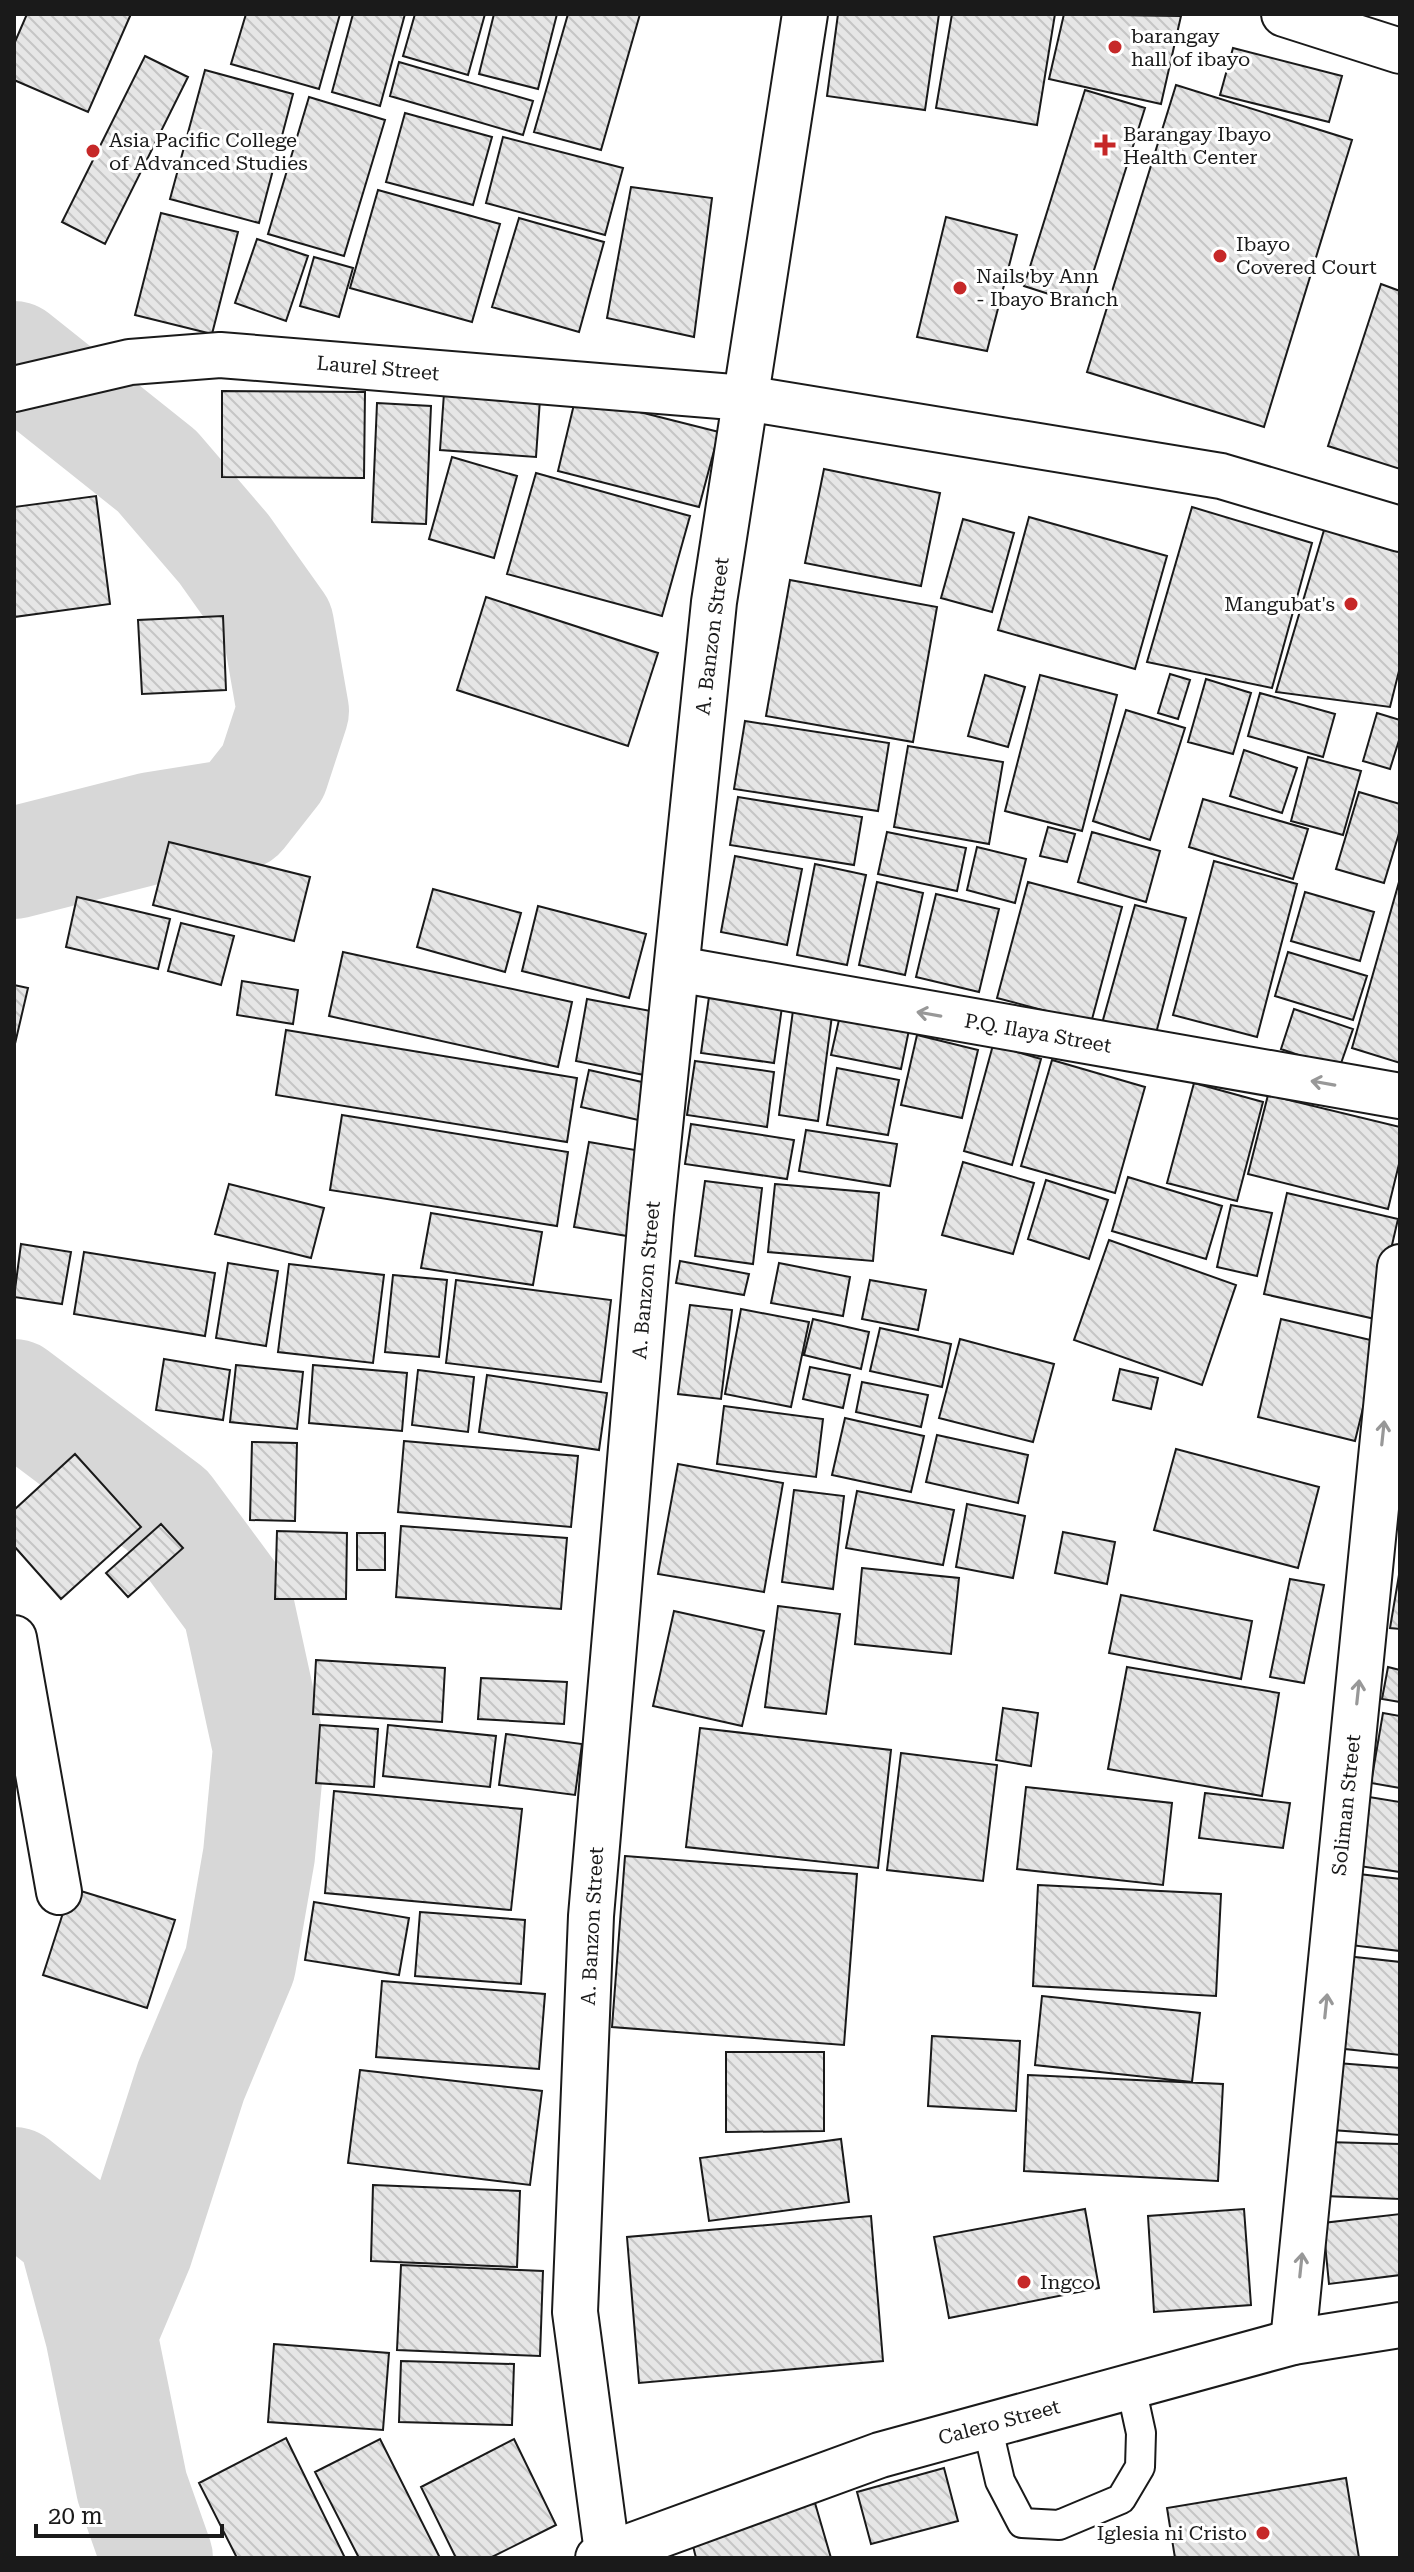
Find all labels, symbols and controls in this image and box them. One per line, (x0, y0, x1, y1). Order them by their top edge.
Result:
place label: barangay hall of ibayo (1131, 24, 1250, 71)
marker: barangay hall of ibayo (1106, 38, 1124, 56)
place label: Barangay Ibayo Health Center (1123, 122, 1271, 169)
place label: Asia Pacific College of Advanced Studies (109, 128, 308, 175)
marker: Barangay Ibayo Health Center (1094, 134, 1116, 156)
marker: Asia Pacific College of Advanced Studies (84, 142, 102, 160)
place label: Ibayo Covered Court (1236, 232, 1377, 279)
marker: Ibayo Covered Court (1211, 247, 1229, 265)
place label: Nails by Ann - Ibayo Branch (976, 264, 1118, 311)
marker: Nails by Ann - Ibayo Branch (951, 279, 969, 297)
street label: Laurel Street (316, 351, 441, 385)
street label: A. Banzon Street (690, 555, 734, 716)
place label: Mangubat's (1224, 592, 1335, 616)
marker: Mangubat's (1342, 595, 1360, 613)
one-way arrow (917, 1005, 942, 1020)
street label: P.Q. Ilaya Street (963, 1008, 1114, 1058)
one-way arrow (1311, 1074, 1336, 1089)
street label: A. Banzon Street (627, 1199, 665, 1360)
one-way arrow (1376, 1420, 1391, 1447)
one-way arrow (1350, 1679, 1365, 1706)
street label: Soliman Street (1327, 1733, 1365, 1877)
street label: A. Banzon Street (576, 1846, 608, 2006)
one-way arrow (1319, 1993, 1334, 2020)
one-way arrow (1293, 2252, 1308, 2279)
place label: Ingco (1040, 2270, 1095, 2294)
marker: Ingco (1015, 2273, 1033, 2291)
street label: Calero Street (935, 2394, 1063, 2450)
scale bar (36, 2488, 222, 2538)
text: 20 m (48, 2502, 103, 2530)
place label: Iglesia ni Cristo (1097, 2521, 1247, 2545)
marker: Iglesia ni Cristo (1254, 2524, 1272, 2542)

